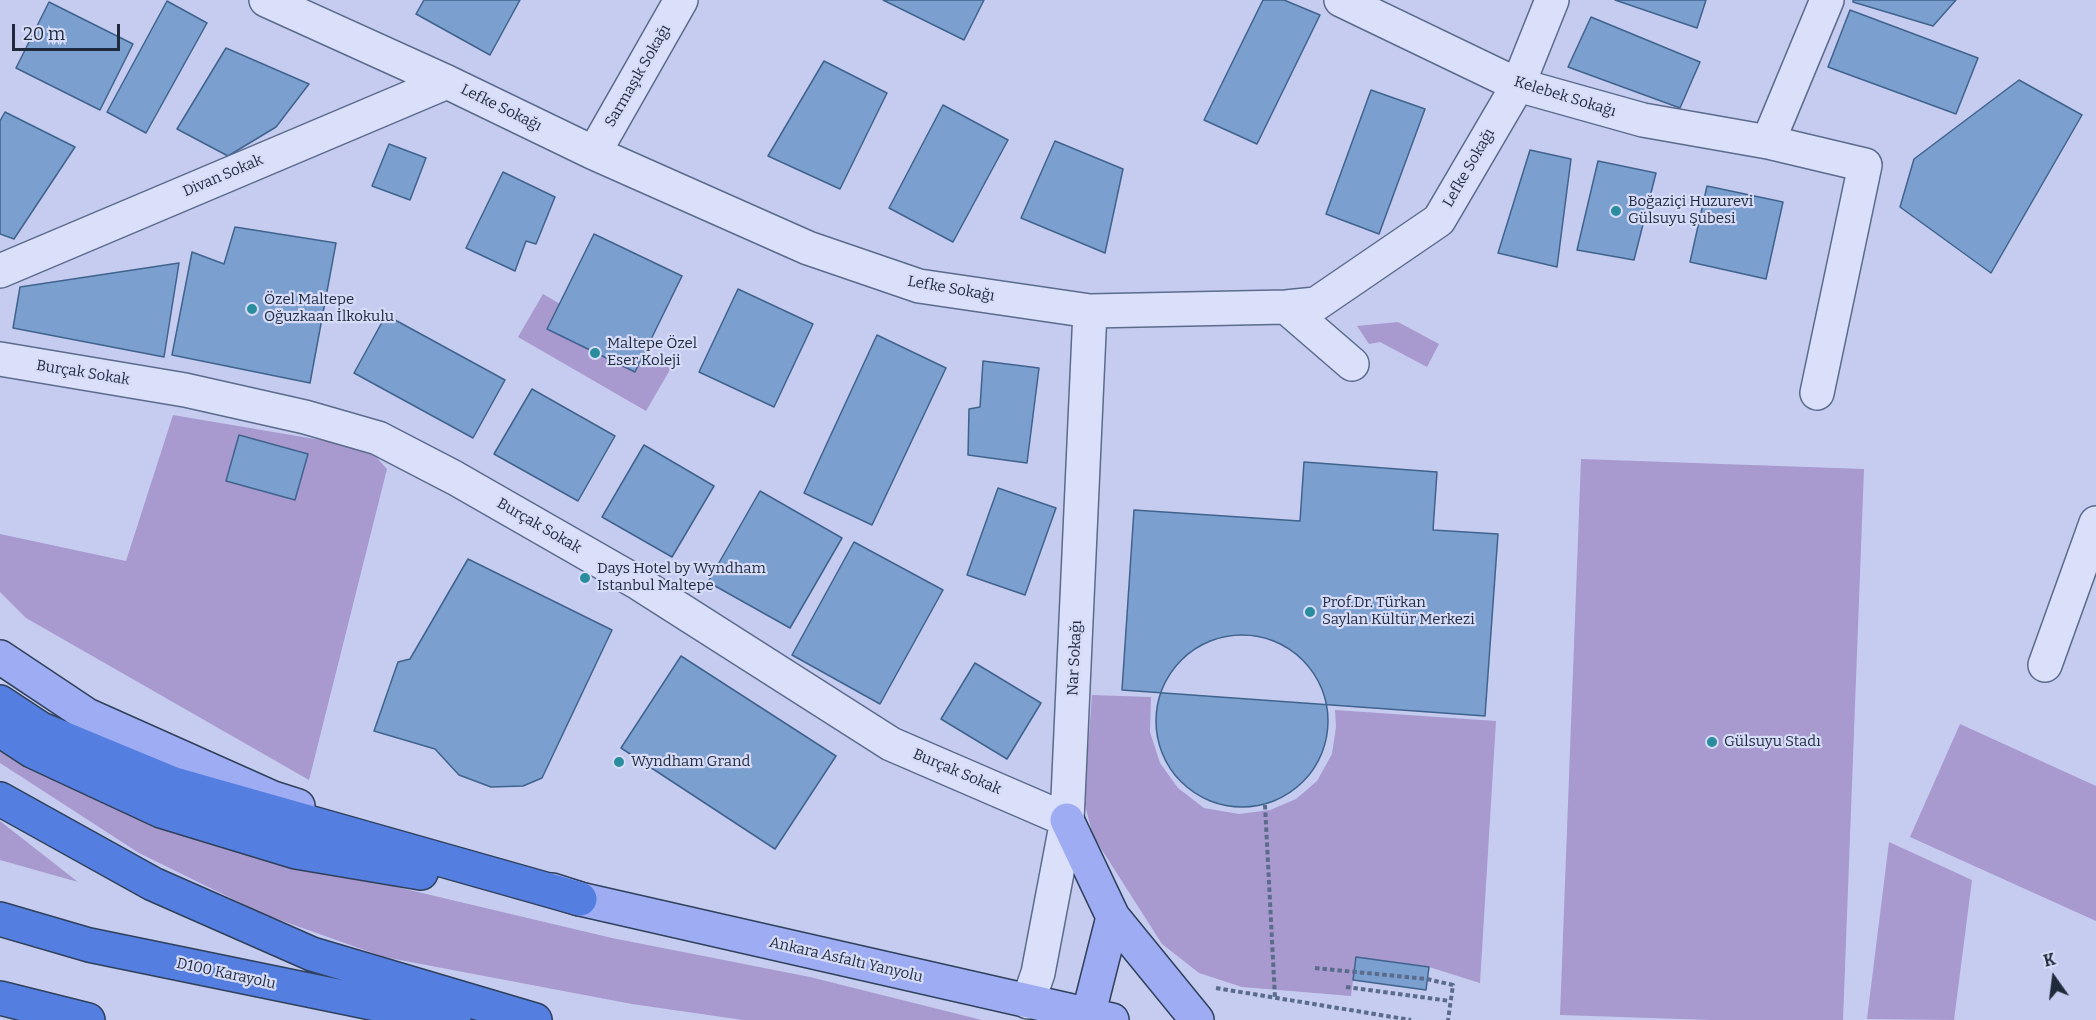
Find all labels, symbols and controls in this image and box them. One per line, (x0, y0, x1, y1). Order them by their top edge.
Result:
scale bar (15, 12, 123, 50)
street label: Sarmaşık Sokağı (601, 21, 675, 131)
text: 20 m (23, 23, 65, 45)
street label: Kelebek Sokağı (1512, 73, 1618, 121)
street label: Lefke Sokağı (458, 81, 544, 135)
street label: Lefke Sokağı (1439, 125, 1499, 211)
street label: Divan Sokak (180, 151, 266, 201)
place label: Boğaziçi Huzurevi Gülsuyu Şubesi (1628, 193, 1753, 228)
marker: Boğaziçi Huzurevi Gülsuyu Şubesi (1609, 204, 1623, 218)
street label: Lefke Sokağı (906, 273, 996, 305)
place label: Özel Maltepe Oğuzkaan İlkokulu (264, 291, 394, 326)
marker: Özel Maltepe Oğuzkaan İlkokulu (245, 302, 259, 316)
place label: Maltepe Özel Eser Koleji (607, 335, 697, 370)
marker: Maltepe Özel Eser Koleji (588, 346, 602, 360)
street label: Burçak Sokak (35, 357, 131, 389)
street label: Burçak Sokak (494, 495, 584, 557)
place label: Days Hotel by Wyndham Istanbul Maltepe (597, 560, 766, 595)
marker: Days Hotel by Wyndham Istanbul Maltepe (578, 571, 592, 585)
place label: Prof.Dr. Türkan Saylan Kültür Merkezi (1322, 594, 1475, 629)
marker: Prof.Dr. Türkan Saylan Kültür Merkezi (1303, 605, 1317, 619)
street label: Nar Sokağı (1064, 620, 1086, 696)
place label: Gülsuyu Stadı (1724, 733, 1821, 751)
marker: Gülsuyu Stadı (1705, 735, 1719, 749)
street label: Burçak Sokak (910, 745, 1004, 799)
place label: Wyndham Grand (631, 753, 750, 771)
marker: Wyndham Grand (612, 755, 626, 769)
street label: Ankara Asfaltı Yanyolu (768, 934, 924, 986)
north arrow (2024, 948, 2084, 1008)
text: K (2042, 949, 2057, 971)
street label: D100 Karayolu (175, 955, 277, 993)

